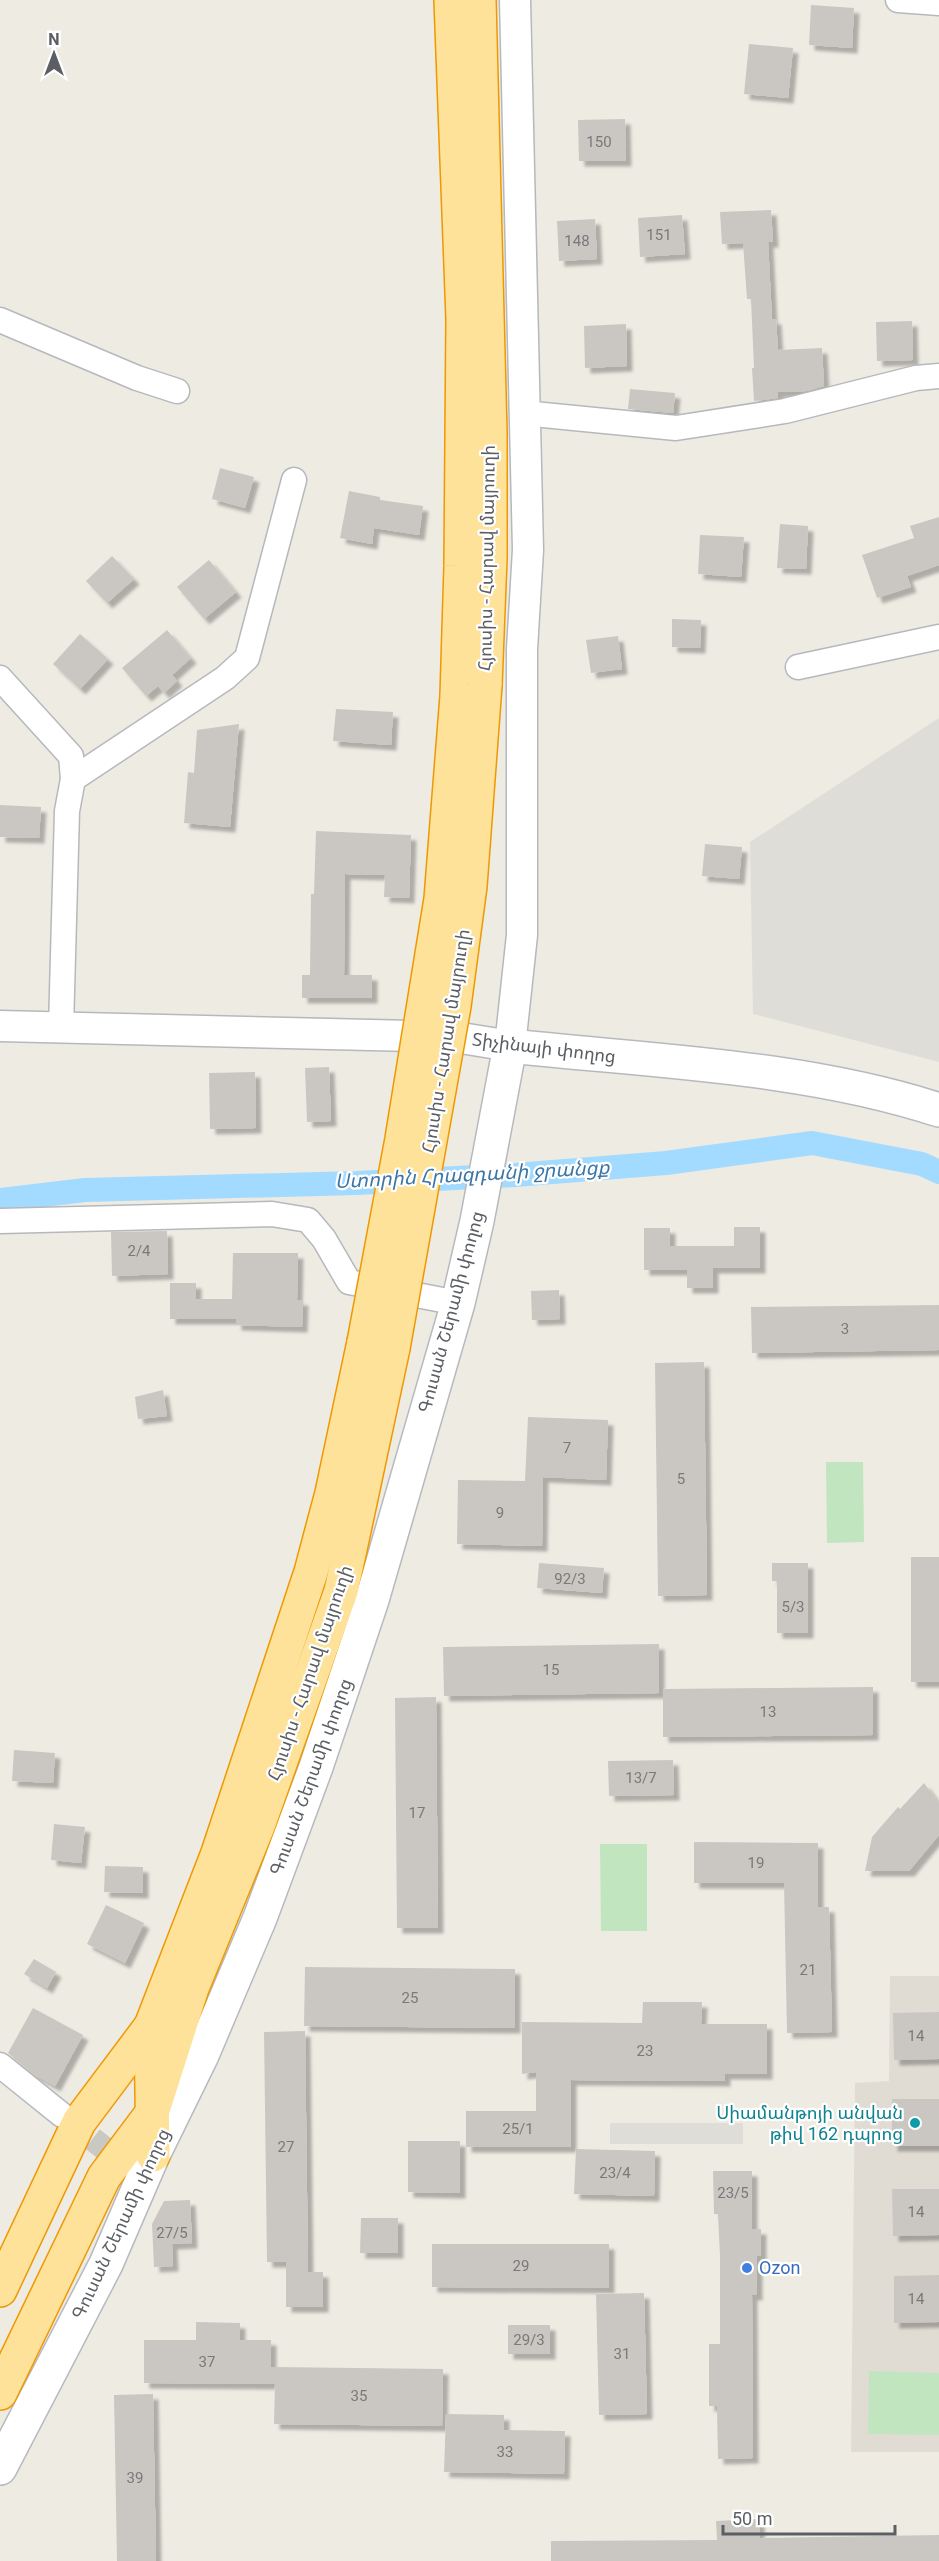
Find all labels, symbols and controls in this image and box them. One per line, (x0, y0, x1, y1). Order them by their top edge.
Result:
north arrow (24, 24, 84, 84)
text: N (48, 30, 60, 49)
house number: 150 (586, 133, 612, 151)
house number: 151 (646, 226, 672, 244)
house number: 148 (564, 232, 590, 250)
street label: Հյուսիս - Հարավ մայրուղի (474, 445, 499, 671)
street label: Հյուսիս - Հարավ մայրուղի (417, 927, 474, 1154)
street label: Տիչինայի փողոց (471, 1028, 617, 1067)
water label: Ստորին Հրազդանի ջրանցք (334, 1155, 611, 1193)
street label: Գուսան Շերամի փողոց (413, 1209, 488, 1415)
house number: 2/4 (127, 1242, 151, 1260)
house number: 3 (841, 1320, 849, 1338)
house number: 7 (563, 1439, 571, 1457)
house number: 5 (677, 1470, 685, 1488)
house number: 9 (496, 1504, 504, 1522)
street label: Հյուսիս - Հարավ մայրուղի (263, 1562, 356, 1783)
house number: 92/3 (554, 1570, 586, 1588)
house number: 5/3 (781, 1598, 805, 1616)
house number: 15 (543, 1661, 559, 1679)
street label: Գուսան Շերամի փողոց (265, 1676, 356, 1878)
house number: 13 (760, 1703, 776, 1721)
house number: 13/7 (625, 1769, 657, 1787)
house number: 17 (409, 1804, 425, 1822)
house number: 19 (748, 1854, 764, 1872)
house number: 21 (800, 1961, 816, 1979)
house number: 25 (402, 1989, 418, 2007)
house number: 14 (908, 2027, 925, 2045)
house number: 23 (637, 2042, 653, 2060)
place label: Սիամանթոյի անվան թիվ 162 դպրոց (716, 2102, 903, 2144)
marker: Սիամանթոյի անվան թիվ 162 դպրոց (908, 2116, 922, 2130)
house number: 25/1 (502, 2120, 534, 2138)
street label: Գուսան Շերամի փողոց (67, 2125, 174, 2322)
house number: 27 (278, 2138, 294, 2156)
house number: 23/4 (599, 2164, 631, 2182)
house number: 23/5 (717, 2184, 749, 2202)
house number: 14 (908, 2203, 925, 2221)
house number: 27/5 (156, 2224, 188, 2242)
house number: 29 (513, 2257, 529, 2275)
place label: Ozon (759, 2257, 800, 2278)
marker: Ozon (740, 2261, 754, 2275)
house number: 14 (908, 2290, 925, 2308)
house number: 29/3 (513, 2331, 545, 2349)
house number: 31 (614, 2345, 630, 2363)
house number: 37 (199, 2353, 215, 2371)
house number: 35 (351, 2387, 367, 2405)
house number: 33 (497, 2443, 513, 2461)
house number: 39 (127, 2469, 143, 2487)
scale bar (723, 2498, 896, 2536)
text: 50 m (732, 2508, 772, 2529)

